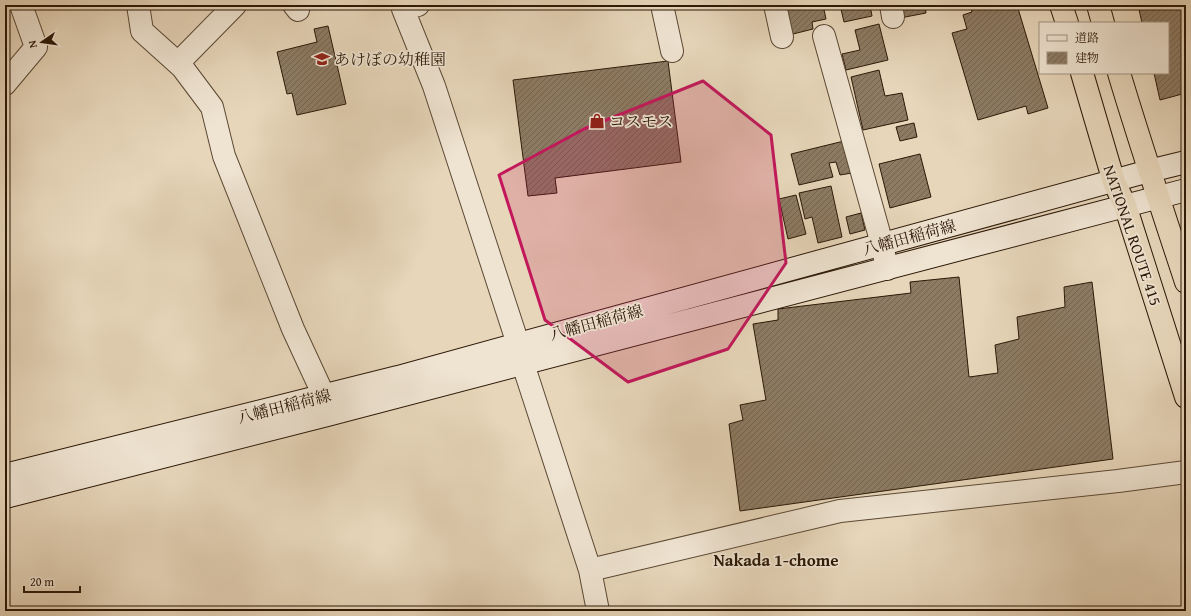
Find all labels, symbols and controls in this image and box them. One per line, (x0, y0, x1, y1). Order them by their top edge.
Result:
north arrow (22, 22, 62, 62)
legend (1039, 22, 1169, 74)
text: 道路 (1075, 29, 1099, 46)
text: N (23, 38, 41, 50)
place label: あけぼの幼稚園 (334, 47, 446, 71)
text: 建物 (1075, 49, 1099, 66)
school or university icon: あけぼの幼稚園 (313, 50, 331, 68)
place label: コスモス (609, 109, 673, 133)
shop icon: コスモス (588, 112, 606, 130)
street label: NATIONAL ROUTE 415 (1098, 161, 1168, 309)
street label: 八幡田稲荷線 (860, 213, 958, 261)
street label: 八幡田稲荷線 (547, 298, 645, 346)
street label: 八幡田稲荷線 (235, 383, 333, 429)
district label: Nakada 1-chome (713, 547, 839, 572)
scale bar (24, 568, 80, 594)
text: 20 m (30, 573, 54, 590)

